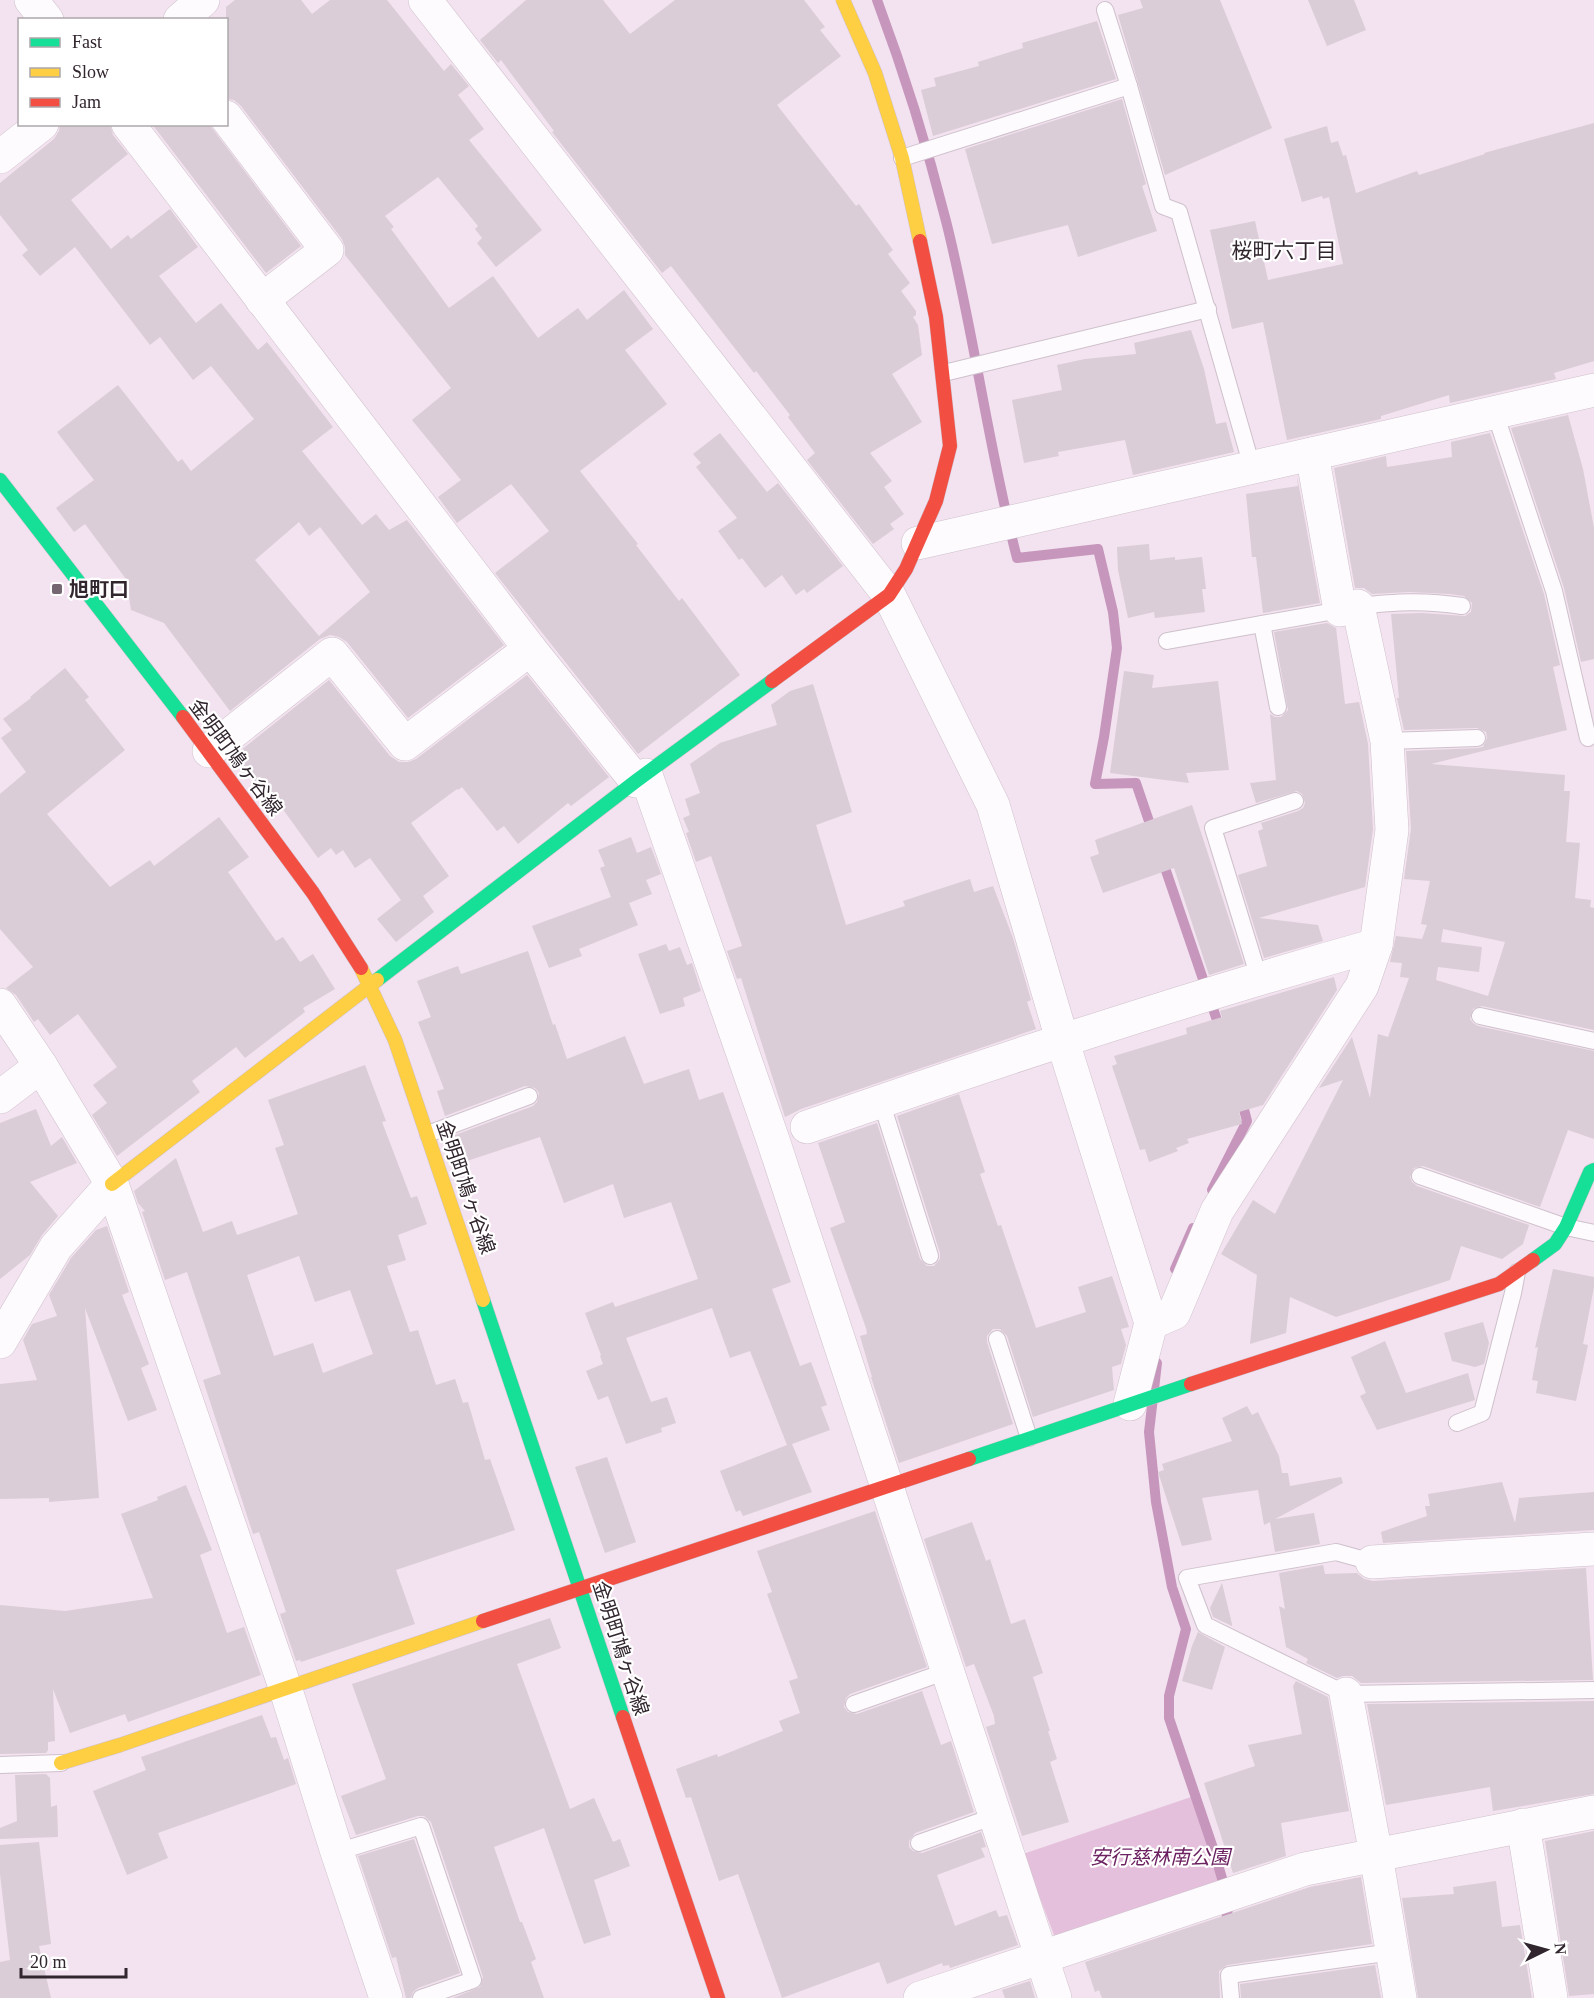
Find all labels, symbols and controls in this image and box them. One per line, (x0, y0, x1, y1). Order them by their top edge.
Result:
legend (18, 18, 228, 126)
text: Fast (72, 32, 102, 52)
text: Slow (72, 62, 109, 82)
text: Jam (72, 92, 101, 112)
district label: 桜町六丁目 (1232, 239, 1337, 263)
place label: 旭町口 (69, 578, 129, 600)
marker: 旭町口 (50, 582, 64, 596)
street label: 金明町鳩ヶ谷線 (185, 694, 287, 820)
street label: 金明町鳩ヶ谷線 (433, 1117, 499, 1257)
street label: 金明町鳩ヶ谷線 (589, 1578, 653, 1718)
park label: 安行慈林南公園 (1090, 1846, 1233, 1868)
north arrow (1516, 1920, 1576, 1980)
scale bar (21, 1941, 126, 1979)
text: N (1551, 1942, 1569, 1956)
text: 20 m (30, 1952, 67, 1972)

